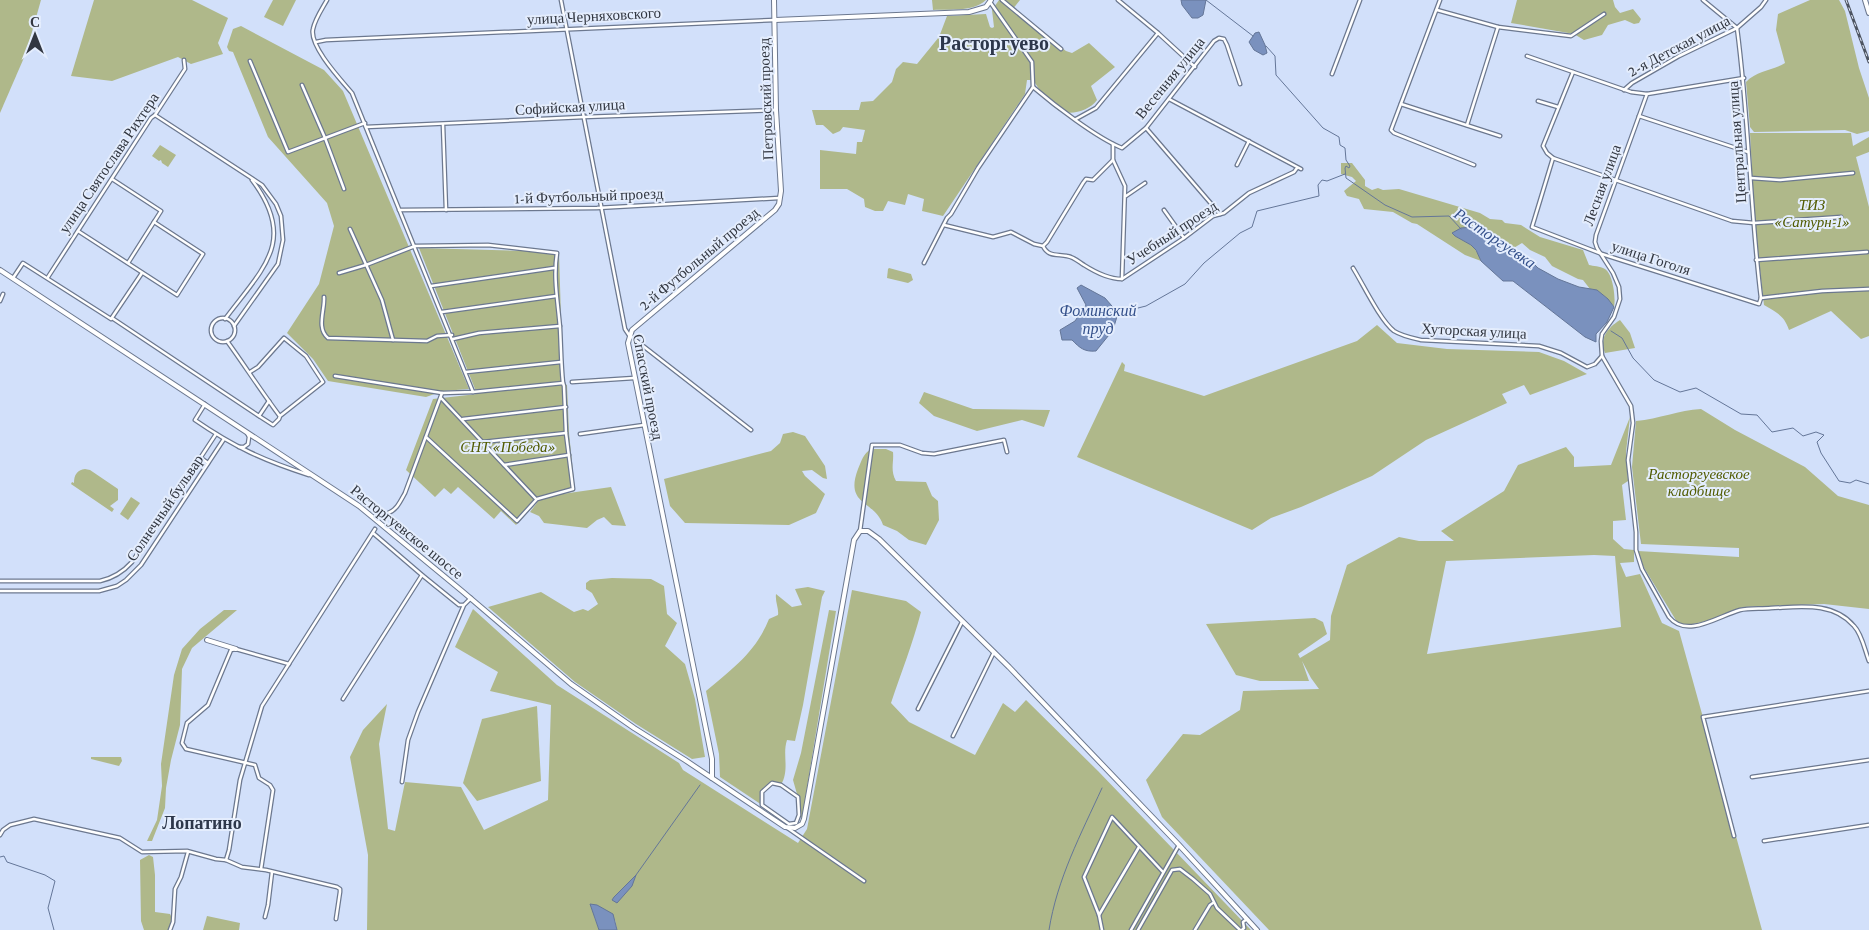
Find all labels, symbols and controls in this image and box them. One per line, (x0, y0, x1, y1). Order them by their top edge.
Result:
street label: улица Черняховского (527, 5, 661, 27)
north arrow (10, 10, 60, 60)
street label: 2-я Детская улица (1625, 12, 1733, 80)
text: С (30, 14, 40, 30)
district label: Расторгуево (939, 32, 1049, 55)
street label: Весенняя улица (1132, 34, 1208, 122)
street label: Петровский проезд (756, 37, 776, 160)
street label: Центральная улица (1725, 80, 1749, 204)
street label: улица Святослава Рихтера (56, 89, 162, 236)
street label: Софийская улица (514, 96, 626, 118)
street label: Лесная улица (1580, 142, 1624, 228)
street label: 1-й Футбольный проезд (514, 185, 664, 207)
park label: ТИЗ «Сатурн-1» (1774, 197, 1850, 230)
street label: Учебный проезд (1124, 198, 1221, 268)
street label: 2-й Футбольный проезд (636, 204, 762, 314)
water label: Расторгуевка (1450, 204, 1539, 272)
street label: улица Гоголя (1609, 238, 1693, 278)
water label: Фоминский пруд (1060, 302, 1137, 338)
street label: Хуторская улица (1421, 320, 1527, 342)
street label: Спасский проезд (630, 333, 666, 442)
park label: СНТ «Победа» (460, 439, 556, 455)
street label: Солнечный бульвар (123, 452, 207, 564)
park label: Расторгуевское кладбище (1647, 466, 1750, 499)
street label: Расторгуевское шоссе (348, 482, 467, 582)
district label: Лопатино (162, 813, 242, 833)

